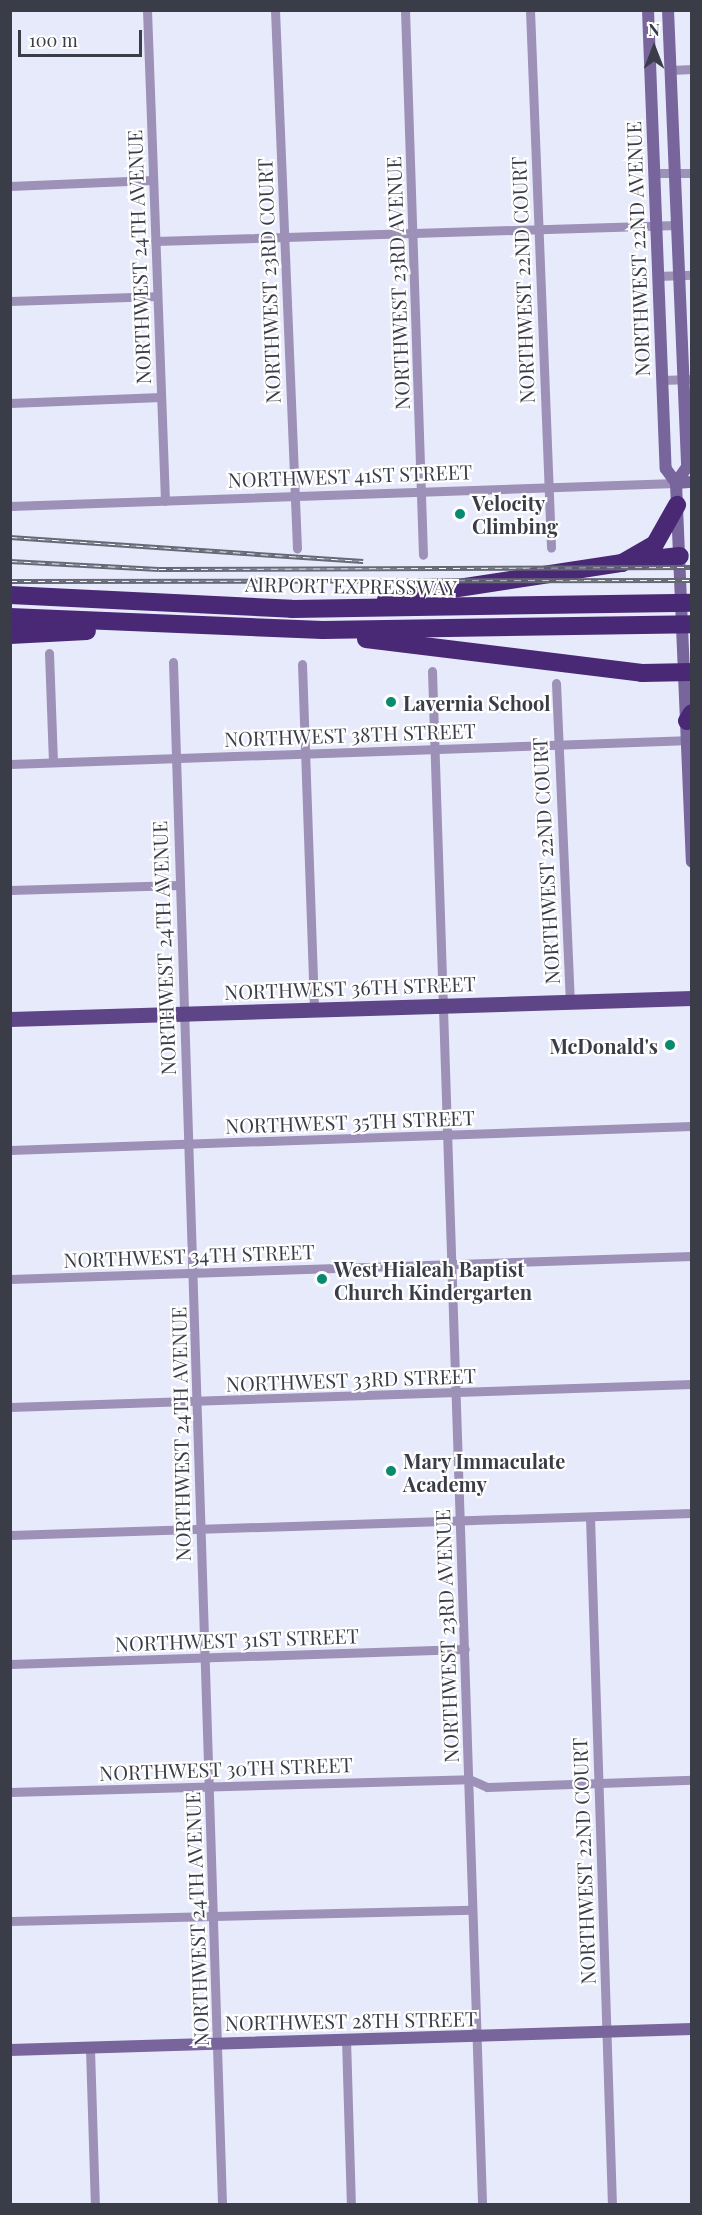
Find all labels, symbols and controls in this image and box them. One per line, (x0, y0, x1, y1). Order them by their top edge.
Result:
scale bar (21, 18, 146, 56)
north arrow (624, 18, 684, 78)
text: N (648, 19, 660, 40)
text: 100 m (29, 28, 78, 52)
street label: NORTHWEST 22ND AVENUE (621, 120, 653, 378)
street label: NORTHWEST 24TH AVENUE (122, 129, 154, 385)
street label: NORTHWEST 23RD AVENUE (381, 155, 413, 411)
street label: NORTHWEST 22ND COURT (506, 156, 538, 404)
street label: NORTHWEST 23RD COURT (252, 158, 284, 404)
street label: NORTHWEST 41ST STREET (227, 459, 473, 491)
place label: Velocity Climbing (472, 490, 558, 537)
marker: Velocity Climbing (453, 507, 467, 521)
street label: AIRPORT EXPRESSWAY (245, 571, 457, 599)
place label: Lavernia School (403, 690, 551, 714)
marker: Lavernia School (384, 695, 398, 709)
street label: NORTHWEST 38TH STREET (223, 718, 477, 750)
street label: NORTHWEST 22ND COURT (527, 737, 563, 985)
street label: NORTHWEST 24TH AVENUE (147, 820, 179, 1076)
street label: NORTHWEST 36TH STREET (223, 971, 477, 1003)
place label: McDonald's (549, 1033, 658, 1057)
marker: McDonald's (663, 1038, 677, 1052)
street label: NORTHWEST 35TH STREET (224, 1105, 476, 1137)
street label: NORTHWEST 34TH STREET (63, 1239, 315, 1271)
place label: West Hialeah Baptist Church Kindergarten (334, 1256, 532, 1303)
marker: West Hialeah Baptist Church Kindergarten (315, 1272, 329, 1286)
street label: NORTHWEST 24TH AVENUE (166, 1306, 194, 1562)
street label: NORTHWEST 33RD STREET (225, 1363, 477, 1395)
place label: Mary Immaculate Academy (403, 1448, 566, 1495)
marker: Mary Immaculate Academy (384, 1464, 398, 1478)
street label: NORTHWEST 23RD AVENUE (430, 1508, 462, 1764)
street label: NORTHWEST 31ST STREET (114, 1623, 360, 1655)
street label: NORTHWEST 22ND COURT (567, 1737, 599, 1985)
street label: NORTHWEST 30TH STREET (99, 1752, 353, 1784)
street label: NORTHWEST 24TH AVENUE (180, 1791, 212, 2047)
street label: NORTHWEST 28TH STREET (224, 2006, 478, 2034)

